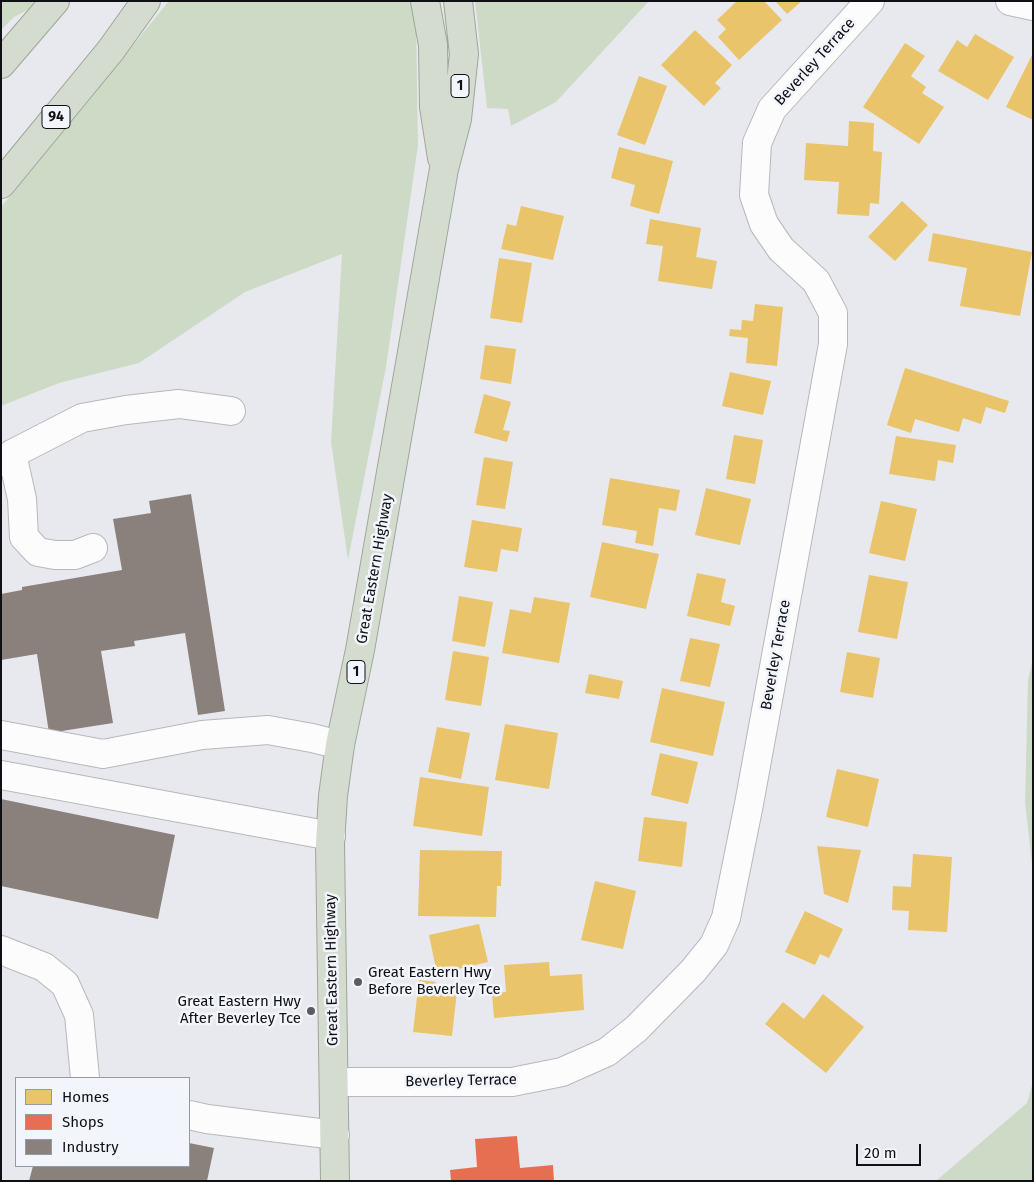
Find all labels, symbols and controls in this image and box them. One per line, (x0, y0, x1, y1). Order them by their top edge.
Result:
street label: Beverley Terrace (771, 14, 859, 110)
road number: 1 (451, 74, 469, 98)
road number: 94 (42, 105, 70, 128)
street label: Great Eastern Highway (353, 493, 397, 645)
street label: Beverley Terrace (757, 598, 795, 712)
road number: 1 (347, 660, 365, 684)
street label: Great Eastern Highway (322, 894, 342, 1046)
place label: Great Eastern Hwy Before Beverley Tce (368, 964, 501, 999)
marker: Great Eastern Hwy Before Beverley Tce (352, 976, 364, 988)
place label: Great Eastern Hwy After Beverley Tce (178, 993, 301, 1028)
marker: Great Eastern Hwy After Beverley Tce (305, 1005, 317, 1017)
street label: Beverley Terrace (405, 1071, 517, 1091)
legend (15, 1077, 190, 1167)
text: Homes (62, 1088, 109, 1106)
text: Shops (62, 1113, 104, 1131)
scale bar (859, 1134, 924, 1166)
text: Industry (62, 1138, 119, 1156)
text: 20 m (864, 1144, 897, 1162)

